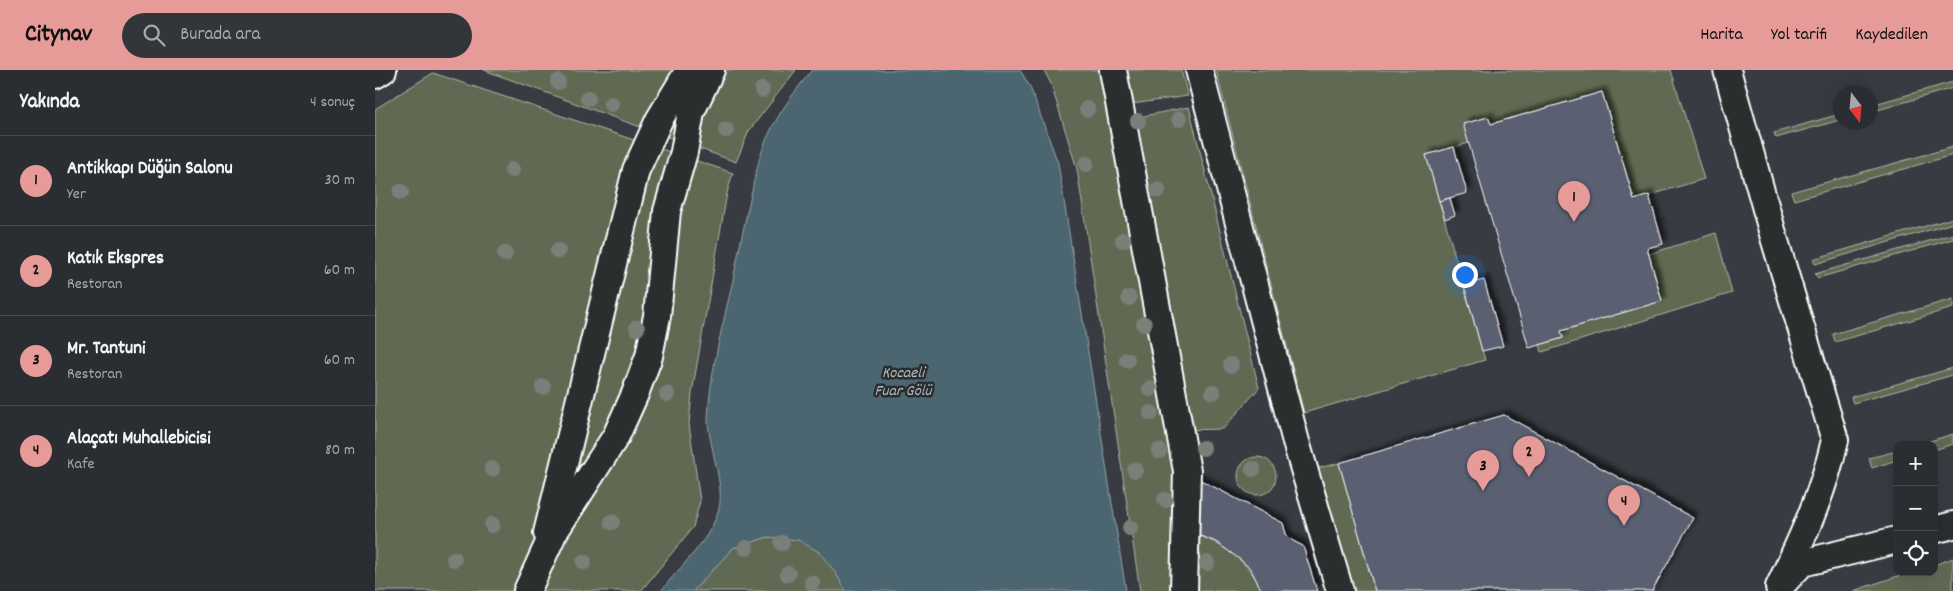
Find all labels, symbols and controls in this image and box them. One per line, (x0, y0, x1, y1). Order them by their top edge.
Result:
search box (122, 13, 472, 58)
text: Citynav (25, 18, 92, 52)
icon: search (140, 21, 168, 49)
text: Burada ara (180, 22, 260, 49)
text: Harita (1700, 23, 1743, 48)
text: Yol tarifi (1771, 23, 1827, 48)
text: Kaydedilen (1855, 23, 1928, 48)
north arrow (1833, 85, 1878, 130)
text: Yakında (20, 88, 79, 118)
text: 4 sonuç (310, 91, 355, 114)
text: Antikkapı Düğün Salonu (67, 156, 233, 183)
text: 1 (34, 169, 38, 192)
text: 30 m (325, 169, 355, 192)
pin: 1 (1558, 181, 1590, 222)
text: Yer (67, 183, 86, 206)
text: Katık Ekspres (67, 246, 164, 273)
text: 2 (33, 259, 40, 282)
text: 60 m (324, 259, 355, 282)
your location (1452, 262, 1478, 288)
text: Restoran (67, 273, 122, 296)
text: Mr. Tantuni (67, 336, 145, 363)
text: 3 (32, 349, 40, 372)
text: 60 m (324, 349, 355, 372)
water label: Kocaeli Fuar Gölü (874, 362, 933, 403)
text: Restoran (67, 363, 122, 386)
text: Alaçatı Muhallebicisi (67, 426, 211, 453)
pin: 2 (1513, 436, 1545, 477)
text: 4 (33, 439, 39, 462)
text: 80 m (325, 439, 355, 462)
map controls (1893, 441, 1938, 576)
button: + (1893, 441, 1938, 486)
pin: 3 (1467, 450, 1499, 491)
text: Kafe (67, 453, 95, 476)
pin: 4 (1608, 485, 1640, 526)
button: − (1893, 486, 1938, 531)
button: locate (1893, 531, 1938, 576)

